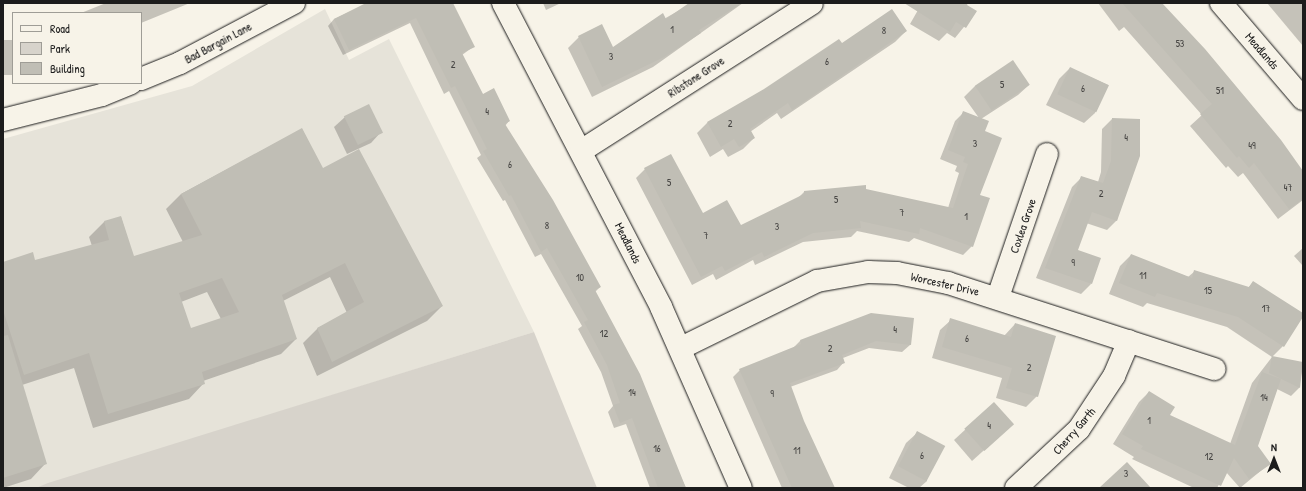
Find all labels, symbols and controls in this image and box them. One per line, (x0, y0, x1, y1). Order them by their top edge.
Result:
legend (12, 12, 142, 84)
street label: Bad Bargain Lane (182, 19, 254, 67)
text: Road (50, 20, 70, 37)
house number: 1 (670, 24, 674, 36)
house number: 8 (882, 25, 886, 37)
street label: Meadlands (1242, 30, 1282, 72)
house number: 53 (1176, 38, 1184, 50)
text: Park (50, 40, 70, 57)
house number: 3 (609, 51, 613, 63)
street label: Ribstone Grove (665, 53, 727, 101)
house number: 6 (825, 56, 829, 68)
house number: 2 (451, 59, 455, 71)
text: Building (50, 60, 85, 77)
house number: 5 (1000, 79, 1004, 91)
house number: 6 (1081, 83, 1085, 95)
house number: 51 (1216, 85, 1224, 97)
house number: 4 (485, 106, 489, 118)
house number: 2 (728, 118, 732, 130)
house number: 4 (1124, 132, 1128, 144)
house number: 3 (973, 138, 977, 150)
house number: 49 (1248, 140, 1256, 152)
house number: 6 (508, 159, 512, 171)
house number: 5 (667, 177, 671, 189)
house number: 47 (1284, 182, 1292, 194)
house number: 2 (1099, 188, 1103, 200)
house number: 5 (834, 194, 838, 206)
street label: Coxlea Grove (1007, 197, 1039, 255)
house number: 7 (900, 207, 904, 219)
house number: 1 (964, 211, 968, 223)
house number: 8 (545, 220, 549, 232)
street label: Meadlands (612, 220, 644, 266)
house number: 3 (775, 221, 779, 233)
house number: 7 (704, 230, 708, 242)
house number: 9 (1071, 257, 1075, 269)
street label: Worcester Drive (909, 269, 981, 299)
house number: 11 (1139, 270, 1147, 282)
house number: 10 (576, 272, 584, 284)
house number: 15 (1204, 285, 1212, 297)
house number: 17 (1262, 303, 1270, 315)
house number: 4 (893, 324, 897, 336)
house number: 12 (600, 328, 608, 340)
house number: 6 (965, 333, 969, 345)
house number: 2 (828, 343, 832, 355)
house number: 2 (1027, 362, 1031, 374)
house number: 14 (628, 387, 636, 399)
house number: 9 (770, 388, 774, 400)
house number: 14 (1260, 392, 1268, 404)
street label: Cherry Garth (1050, 404, 1098, 458)
house number: 1 (1147, 415, 1151, 427)
house number: 4 (987, 420, 991, 432)
north arrow (1254, 439, 1294, 479)
text: N (1271, 440, 1277, 454)
house number: 16 (653, 443, 661, 455)
house number: 11 (793, 445, 801, 457)
house number: 6 (920, 450, 924, 462)
house number: 12 (1205, 451, 1213, 463)
house number: 3 (1124, 468, 1128, 480)

